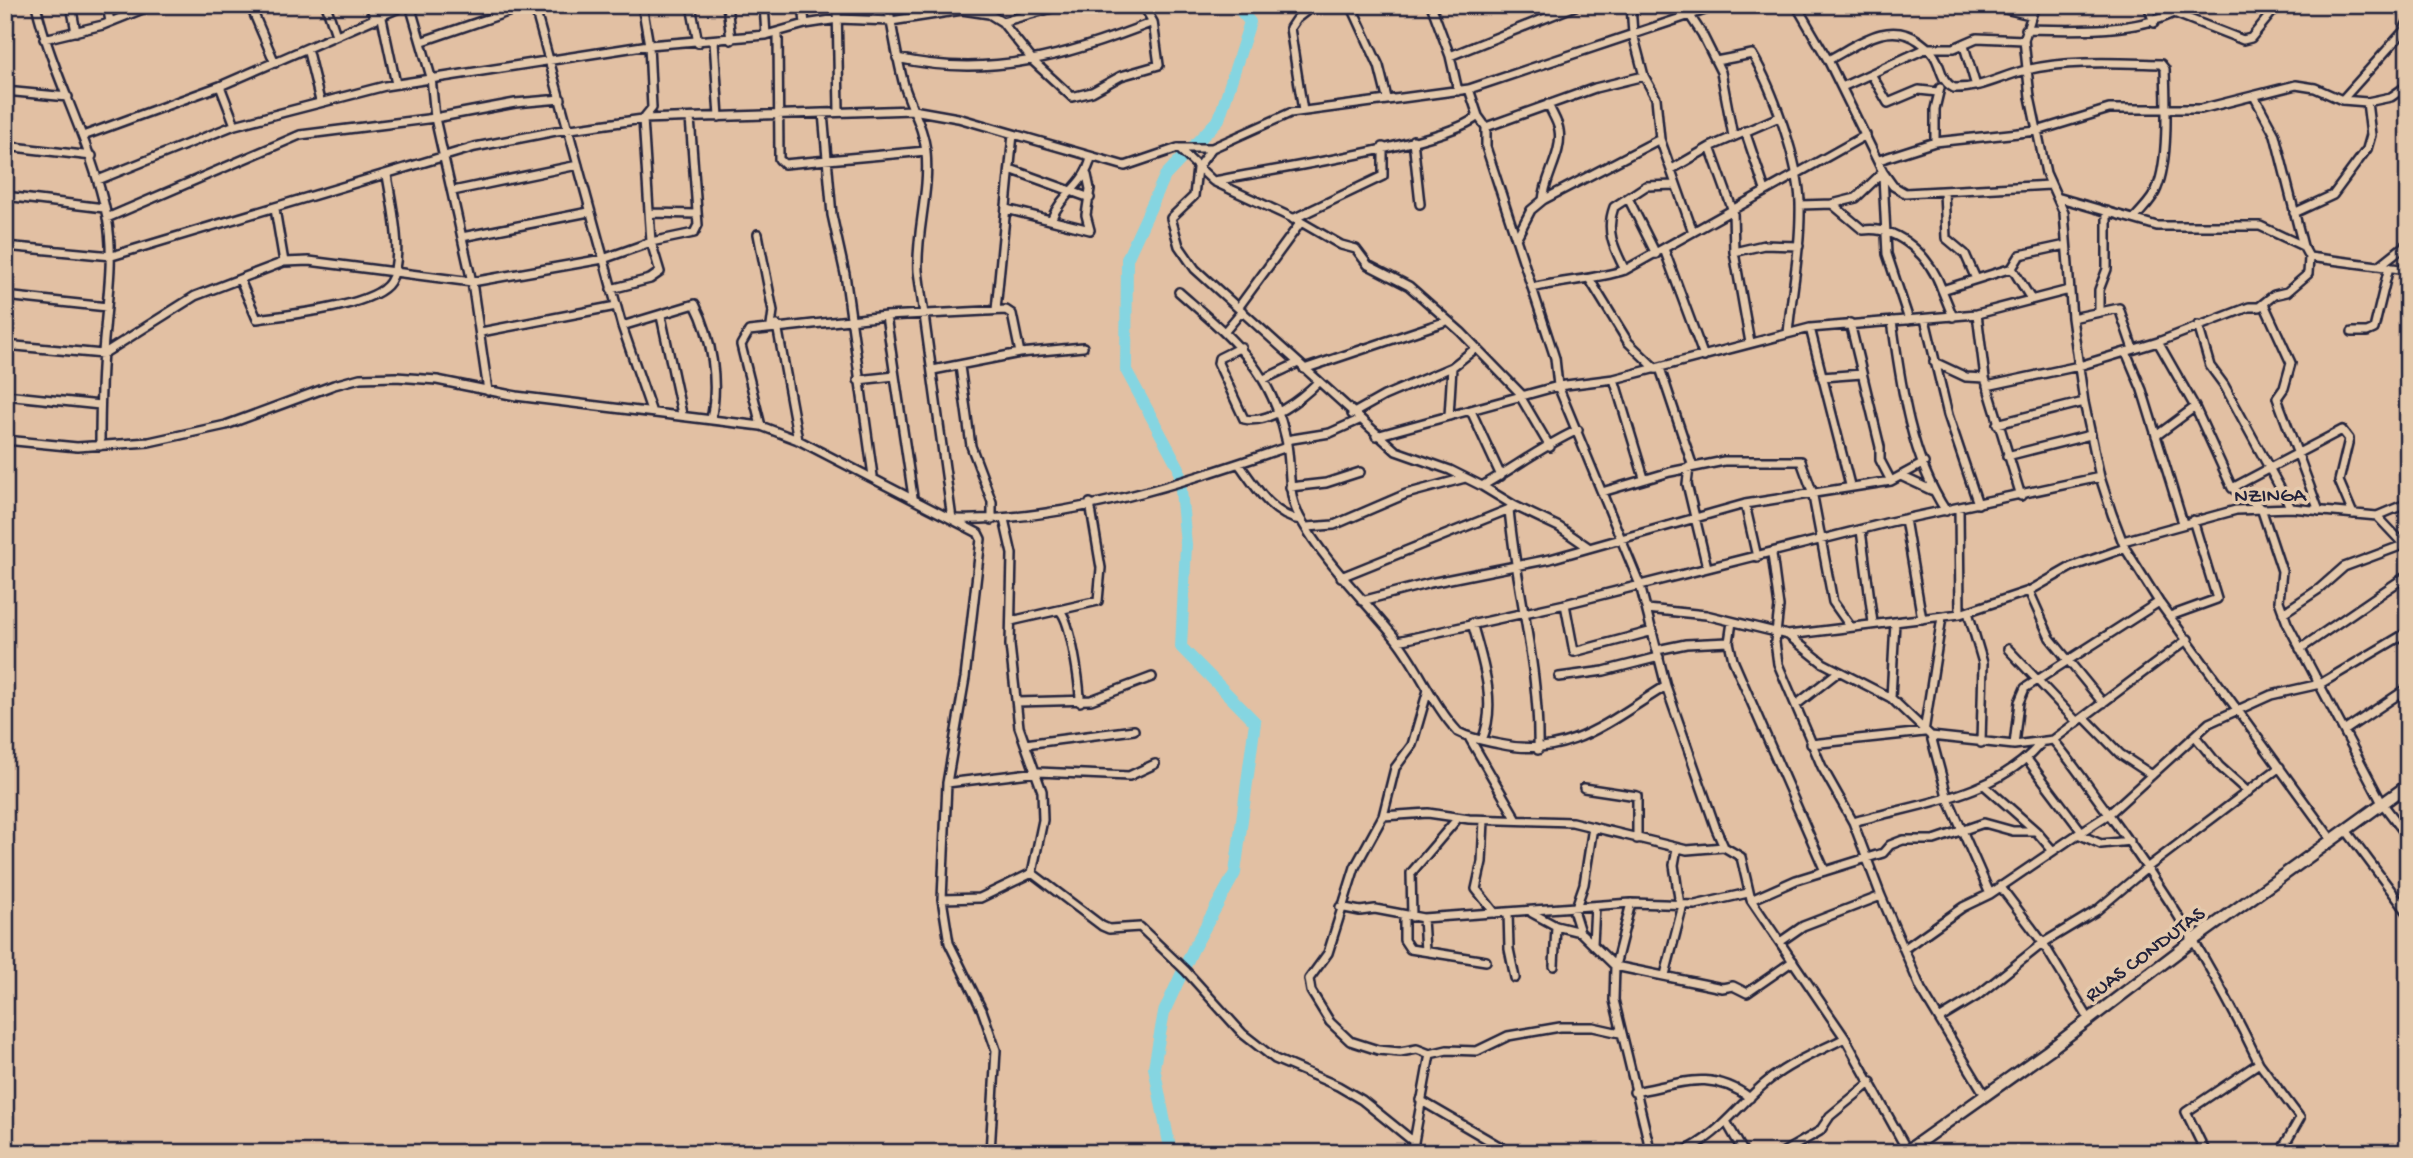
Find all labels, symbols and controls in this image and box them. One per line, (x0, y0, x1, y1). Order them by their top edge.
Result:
street label: NZINGA (2234, 484, 2308, 511)
street label: RUAS CONDUTAS (2081, 902, 2211, 1009)

